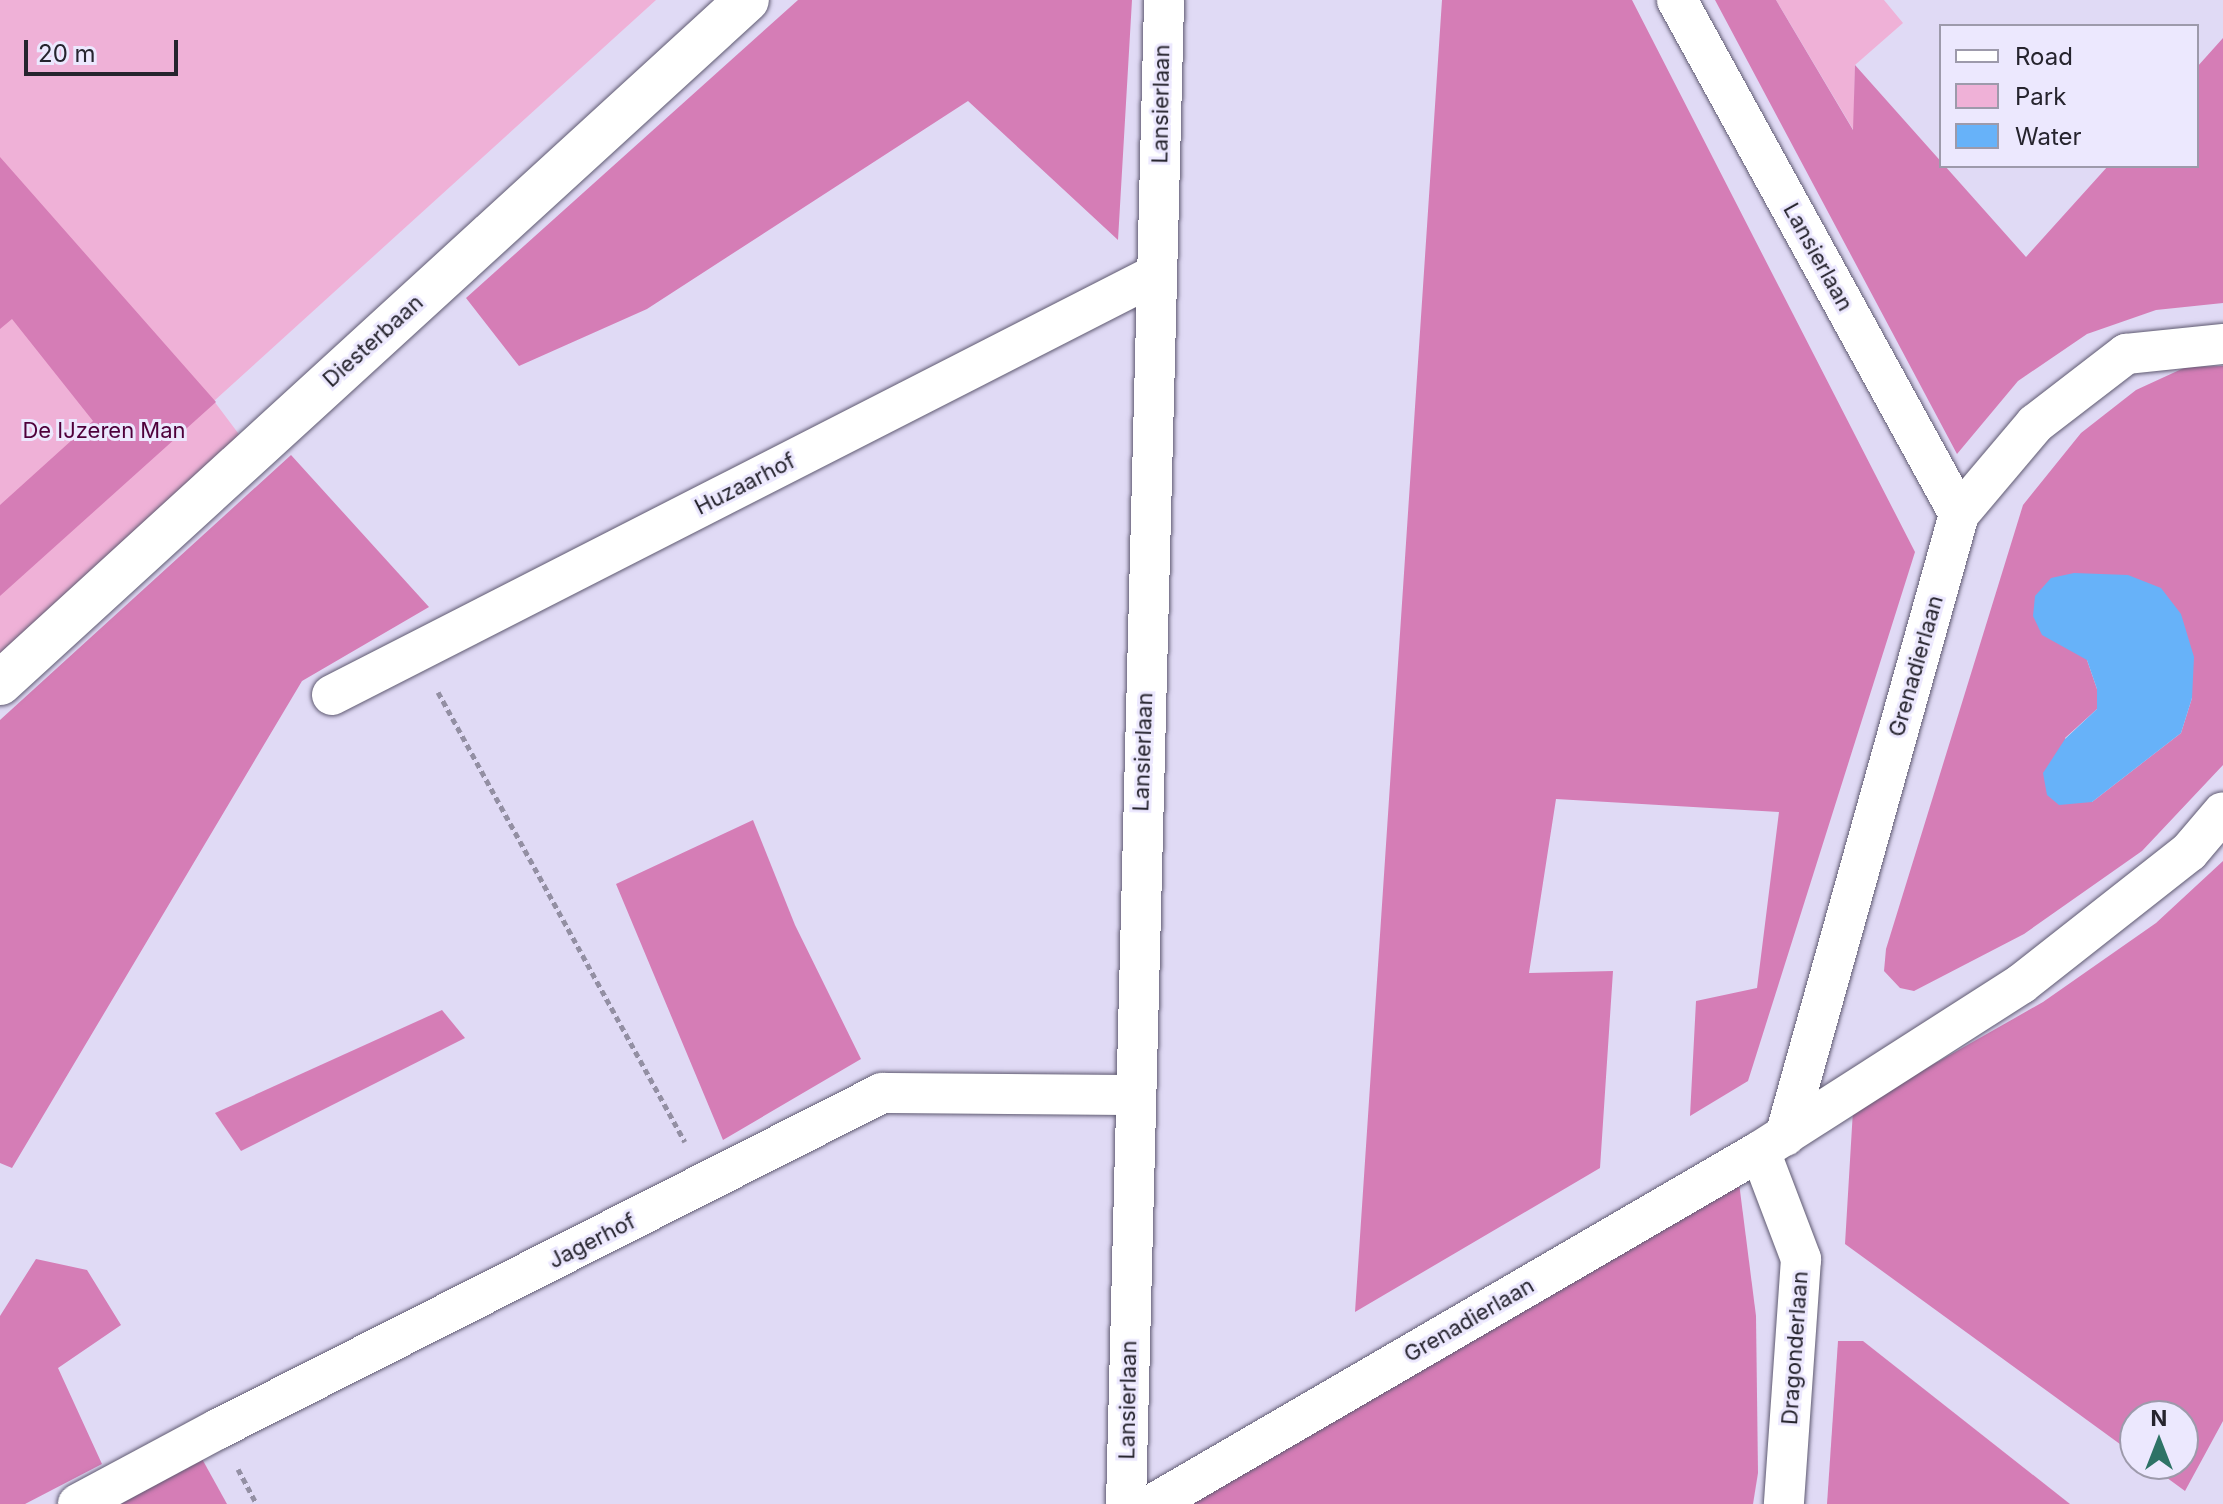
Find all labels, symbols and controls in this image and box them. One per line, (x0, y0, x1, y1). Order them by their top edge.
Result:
scale bar (28, 24, 182, 74)
legend (1939, 24, 2199, 168)
text: 20 m (38, 39, 96, 68)
text: Road (2015, 42, 2073, 71)
street label: Lansierlaan (1147, 44, 1175, 164)
text: Park (2015, 82, 2066, 111)
text: Water (2015, 122, 2082, 151)
street label: Lansierlaan (1778, 198, 1858, 316)
street label: Diesterbaan (318, 289, 428, 393)
park label: De IJzeren Man (22, 418, 186, 444)
street label: Huzaarhof (690, 447, 800, 521)
street label: Grenadierlaan (1883, 592, 1949, 740)
street label: Lansierlaan (1128, 692, 1158, 812)
street label: Jagerhof (544, 1208, 640, 1274)
street label: Dragonderlaan (1776, 1270, 1814, 1426)
street label: Grenadierlaan (1399, 1272, 1539, 1368)
street label: Lansierlaan (1114, 1340, 1142, 1460)
north arrow (2119, 1400, 2199, 1480)
text: N (2151, 1405, 2167, 1431)

